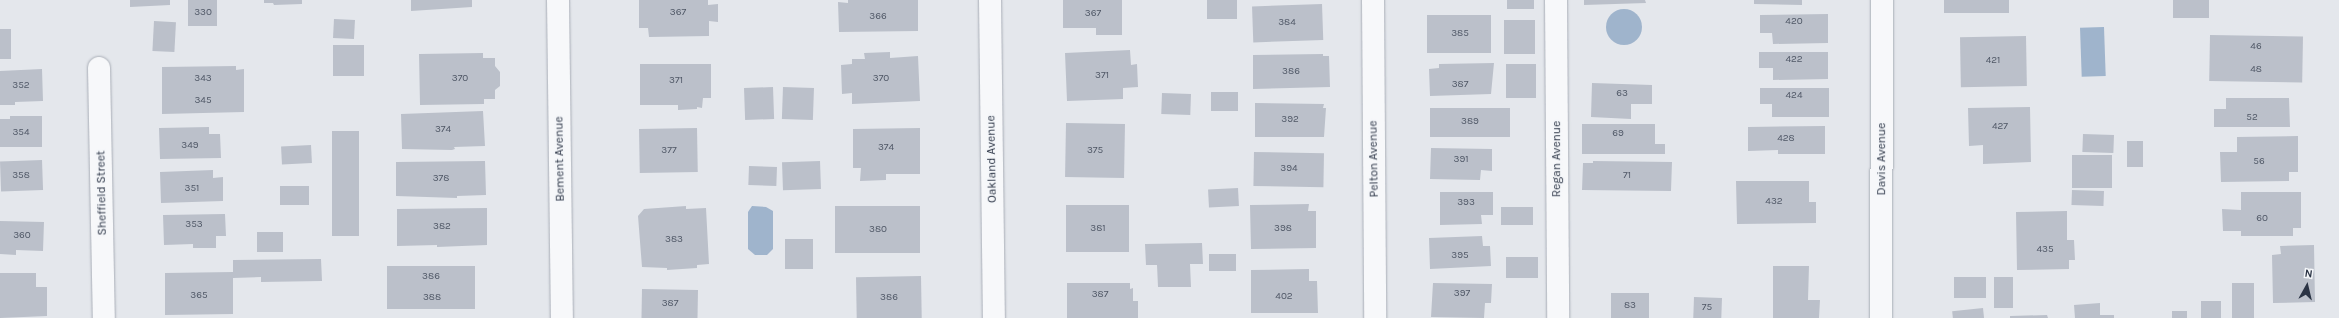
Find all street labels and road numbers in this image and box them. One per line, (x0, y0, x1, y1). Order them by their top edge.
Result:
street label: Oakland Avenue (984, 115, 1000, 203)
street label: Bement Avenue (552, 116, 568, 202)
street label: Pelton Avenue (1366, 120, 1382, 198)
street label: Regan Avenue (1550, 121, 1564, 197)
street label: Davis Avenue (1875, 123, 1889, 195)
street label: Sheffield Street (94, 150, 110, 236)

